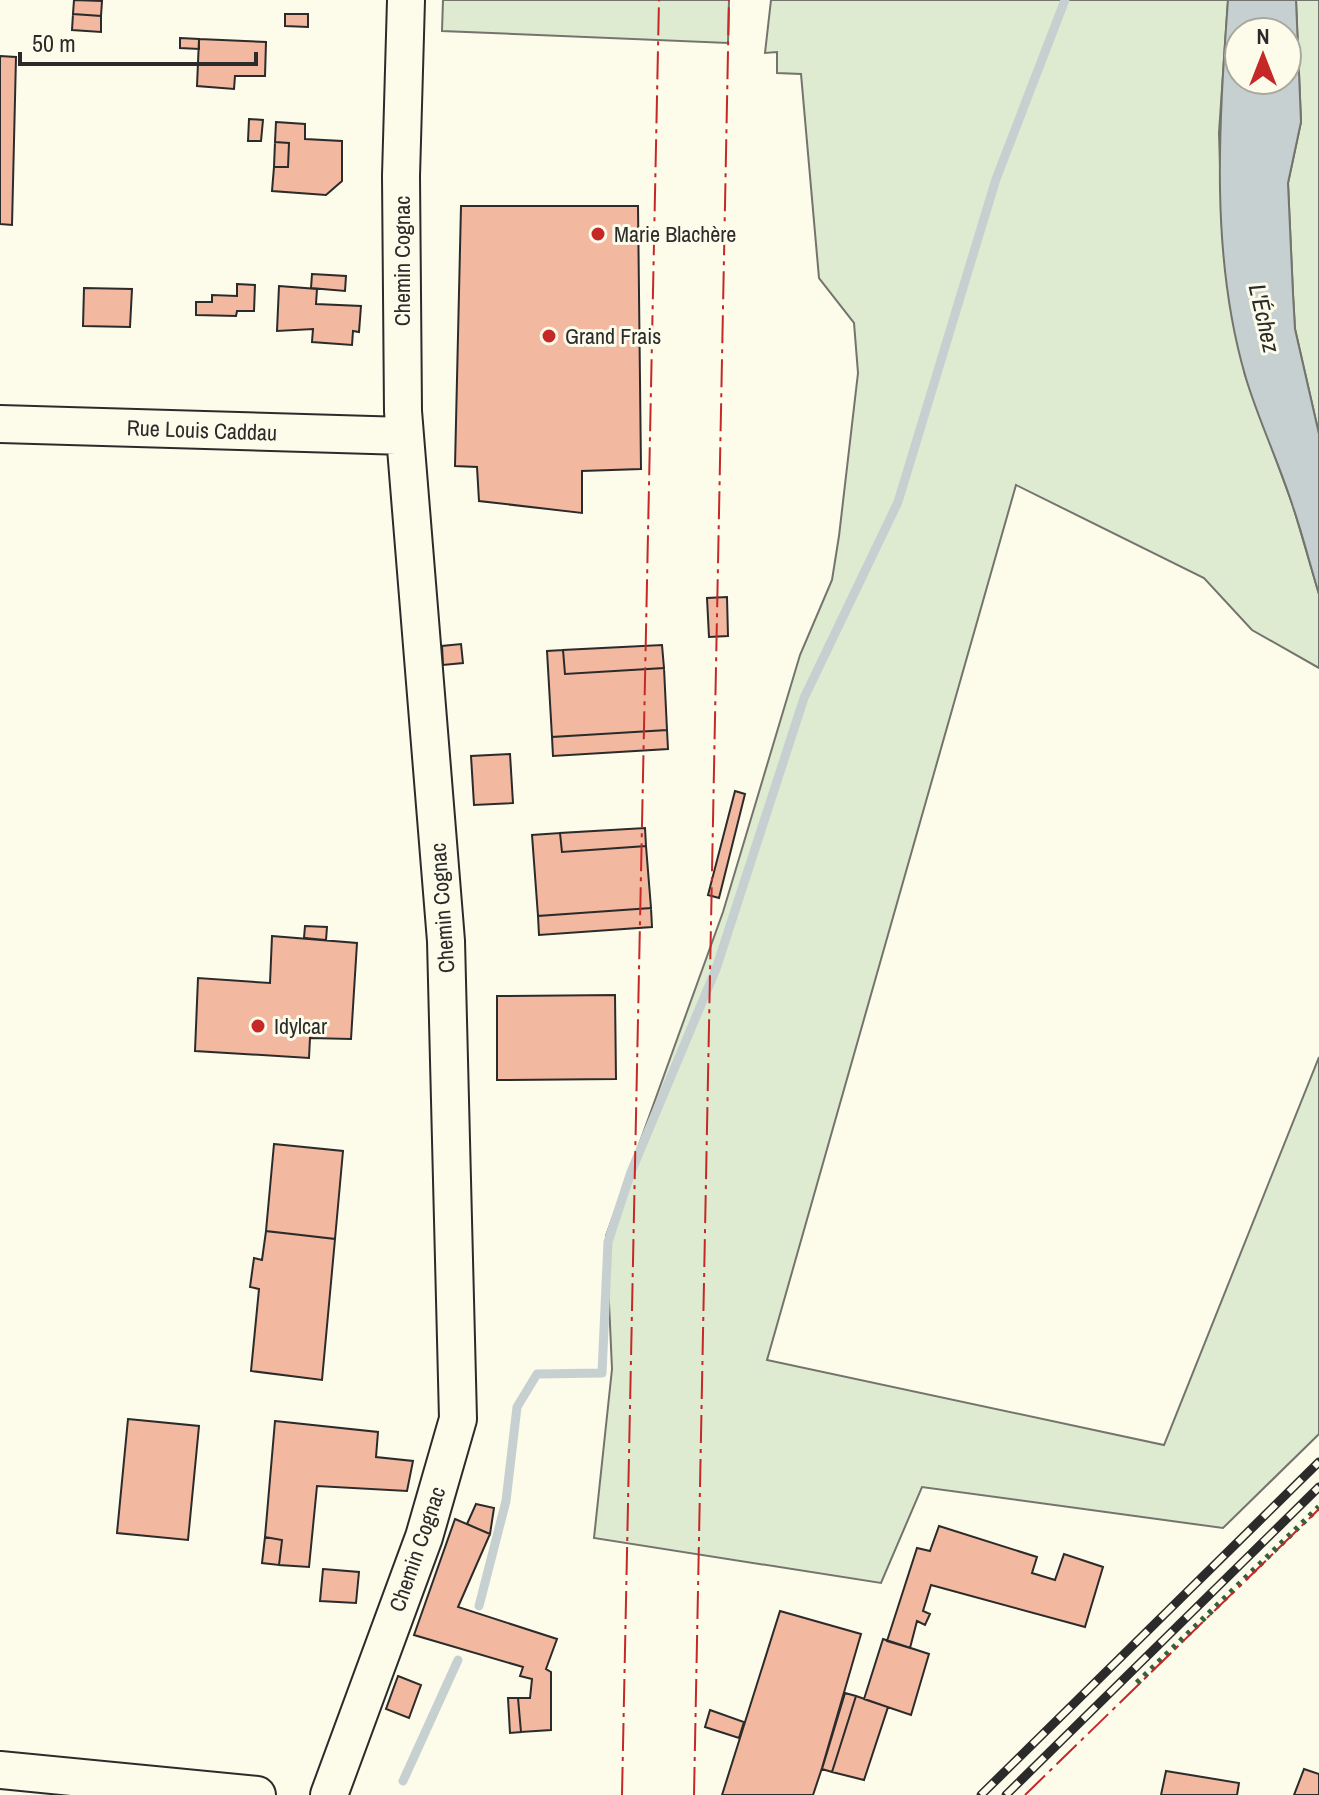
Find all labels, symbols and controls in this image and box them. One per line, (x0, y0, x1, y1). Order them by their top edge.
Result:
scale bar (20, 16, 256, 66)
north arrow (1223, 16, 1303, 96)
text: N (1256, 21, 1270, 51)
text: 50 m (32, 27, 76, 59)
street label: Chemin Cognac (387, 196, 417, 326)
place label: Marie Blachère (614, 219, 736, 249)
marker: Marie Blachère (589, 225, 607, 243)
water label: L'Échez (1242, 281, 1288, 356)
place label: Grand Frais (565, 321, 661, 351)
marker: Grand Frais (540, 327, 558, 345)
street label: Rue Louis Caddau (126, 412, 278, 448)
street label: Chemin Cognac (422, 842, 462, 974)
place label: Idylcar (274, 1011, 327, 1041)
marker: Idylcar (249, 1017, 267, 1035)
street label: Chemin Cognac (382, 1482, 452, 1616)

